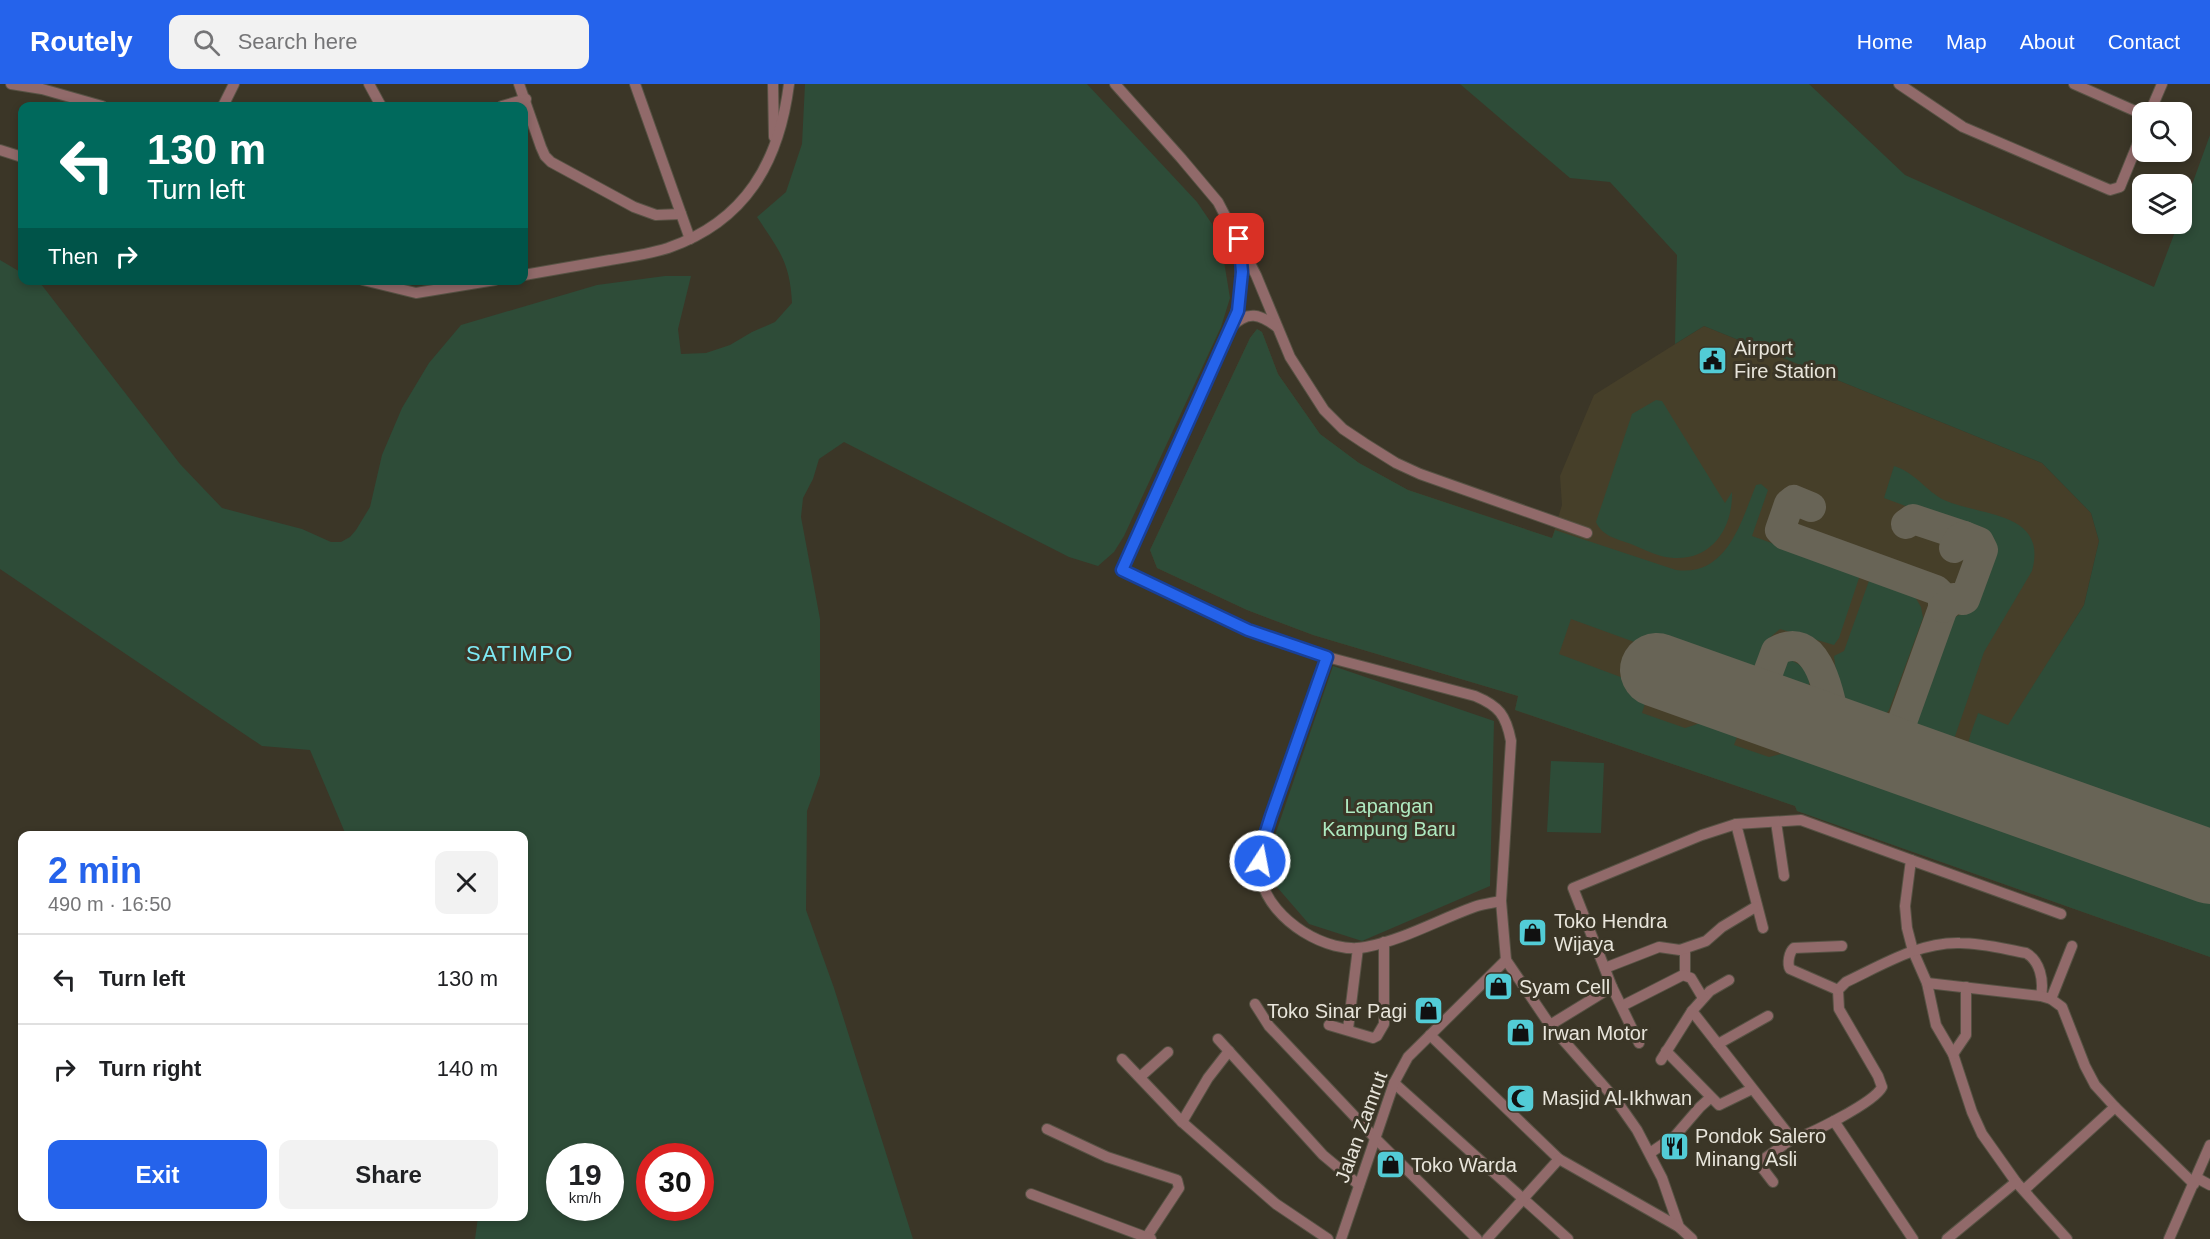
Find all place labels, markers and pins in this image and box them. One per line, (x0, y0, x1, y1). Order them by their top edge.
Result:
pin (1213, 213, 1264, 264)
place label: Airport Fire Station (1734, 337, 1836, 382)
public building icon: Airport Fire Station (1697, 344, 1729, 376)
place label: Toko Hendra Wijaya (1554, 910, 1668, 955)
shop icon: Toko Hendra Wijaya (1517, 916, 1549, 948)
shop icon: Syam Cell (1482, 971, 1514, 1003)
place label: Syam Cell (1519, 976, 1610, 998)
shop icon: Toko Sinar Pagi (1412, 995, 1444, 1027)
place label: Toko Sinar Pagi (1267, 1000, 1407, 1022)
shop icon: Irwan Motor (1505, 1017, 1537, 1049)
place label: Irwan Motor (1542, 1022, 1648, 1044)
mosque icon: Masjid Al-Ikhwan (1505, 1082, 1537, 1114)
place label: Masjid Al-Ikhwan (1542, 1087, 1692, 1109)
place label: Pondok Salero Minang Asli (1695, 1125, 1826, 1170)
restaurant icon: Pondok Salero Minang Asli (1658, 1131, 1690, 1163)
shop icon: Toko Warda (1374, 1149, 1406, 1181)
place label: Toko Warda (1411, 1154, 1518, 1176)

